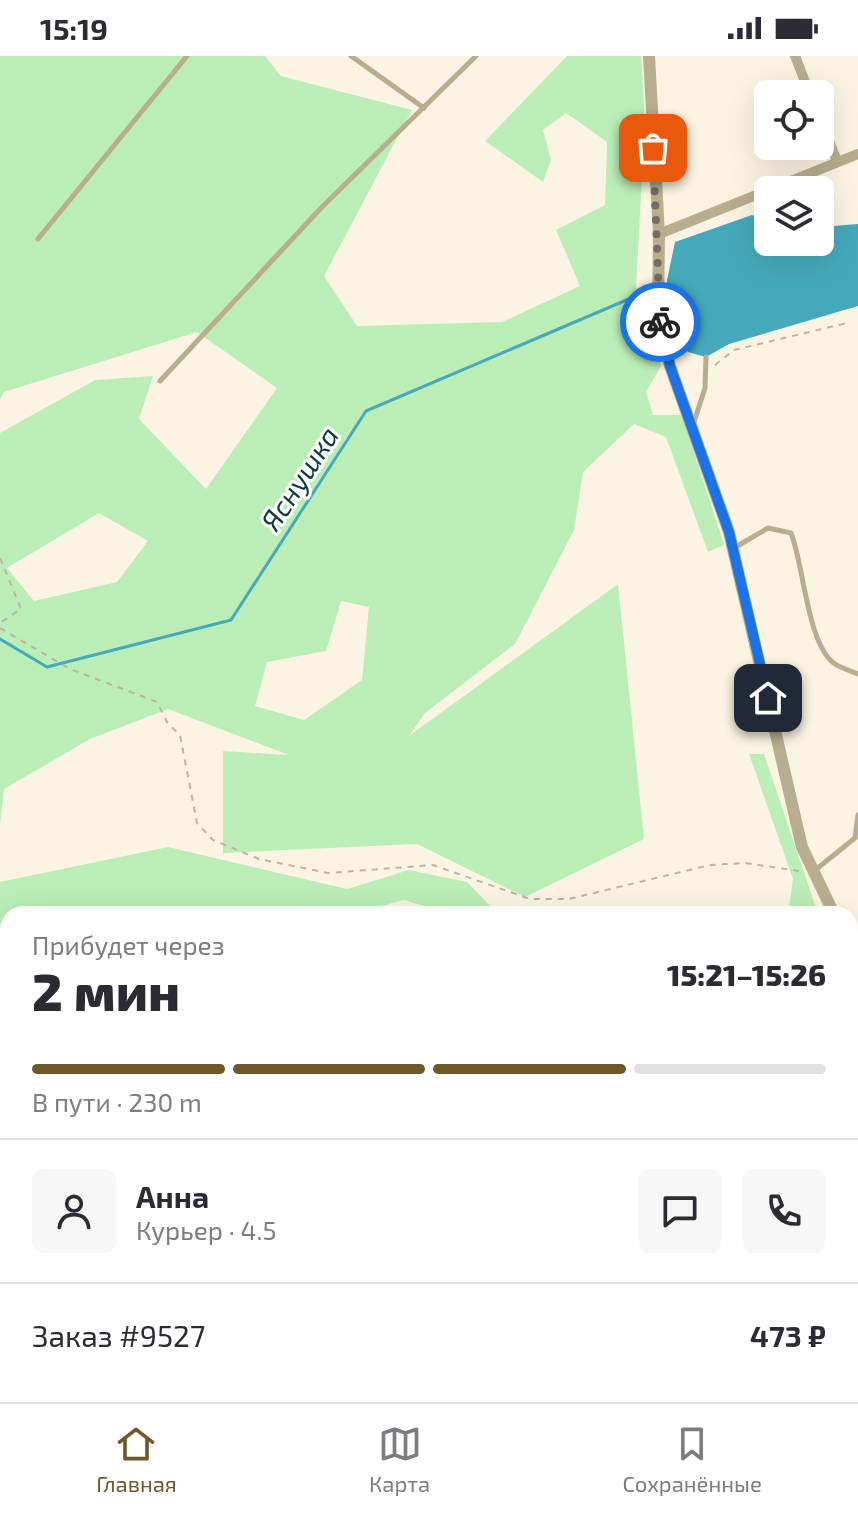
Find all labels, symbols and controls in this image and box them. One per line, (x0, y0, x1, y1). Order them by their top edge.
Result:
text: 15:19 (40, 10, 108, 46)
map controls (754, 80, 834, 256)
button: locate (754, 80, 834, 160)
pin (619, 114, 687, 182)
icon: bag (631, 126, 675, 170)
button: layers (754, 176, 834, 256)
courier (620, 282, 700, 362)
icon: bike (638, 300, 682, 344)
water label: Яснушка (253, 420, 345, 536)
pin (734, 664, 802, 732)
icon: home (746, 676, 790, 720)
text: Прибудет через (32, 929, 225, 960)
text: 15:21–15:26 (667, 956, 826, 992)
text: 2 мин (32, 959, 180, 1021)
text: В пути · 230 m (32, 1086, 202, 1117)
button: person (32, 1169, 116, 1253)
button: chat (638, 1169, 722, 1253)
button: phone (742, 1169, 826, 1253)
text: Анна (136, 1178, 209, 1214)
text: Курьер · 4.5 (136, 1214, 276, 1245)
text: Заказ #9527 (32, 1317, 205, 1353)
text: 473 ₽ (750, 1317, 826, 1353)
tab: Главная (96, 1422, 177, 1496)
tab: Карта (369, 1422, 430, 1496)
tab: Сохранённые (622, 1422, 762, 1496)

